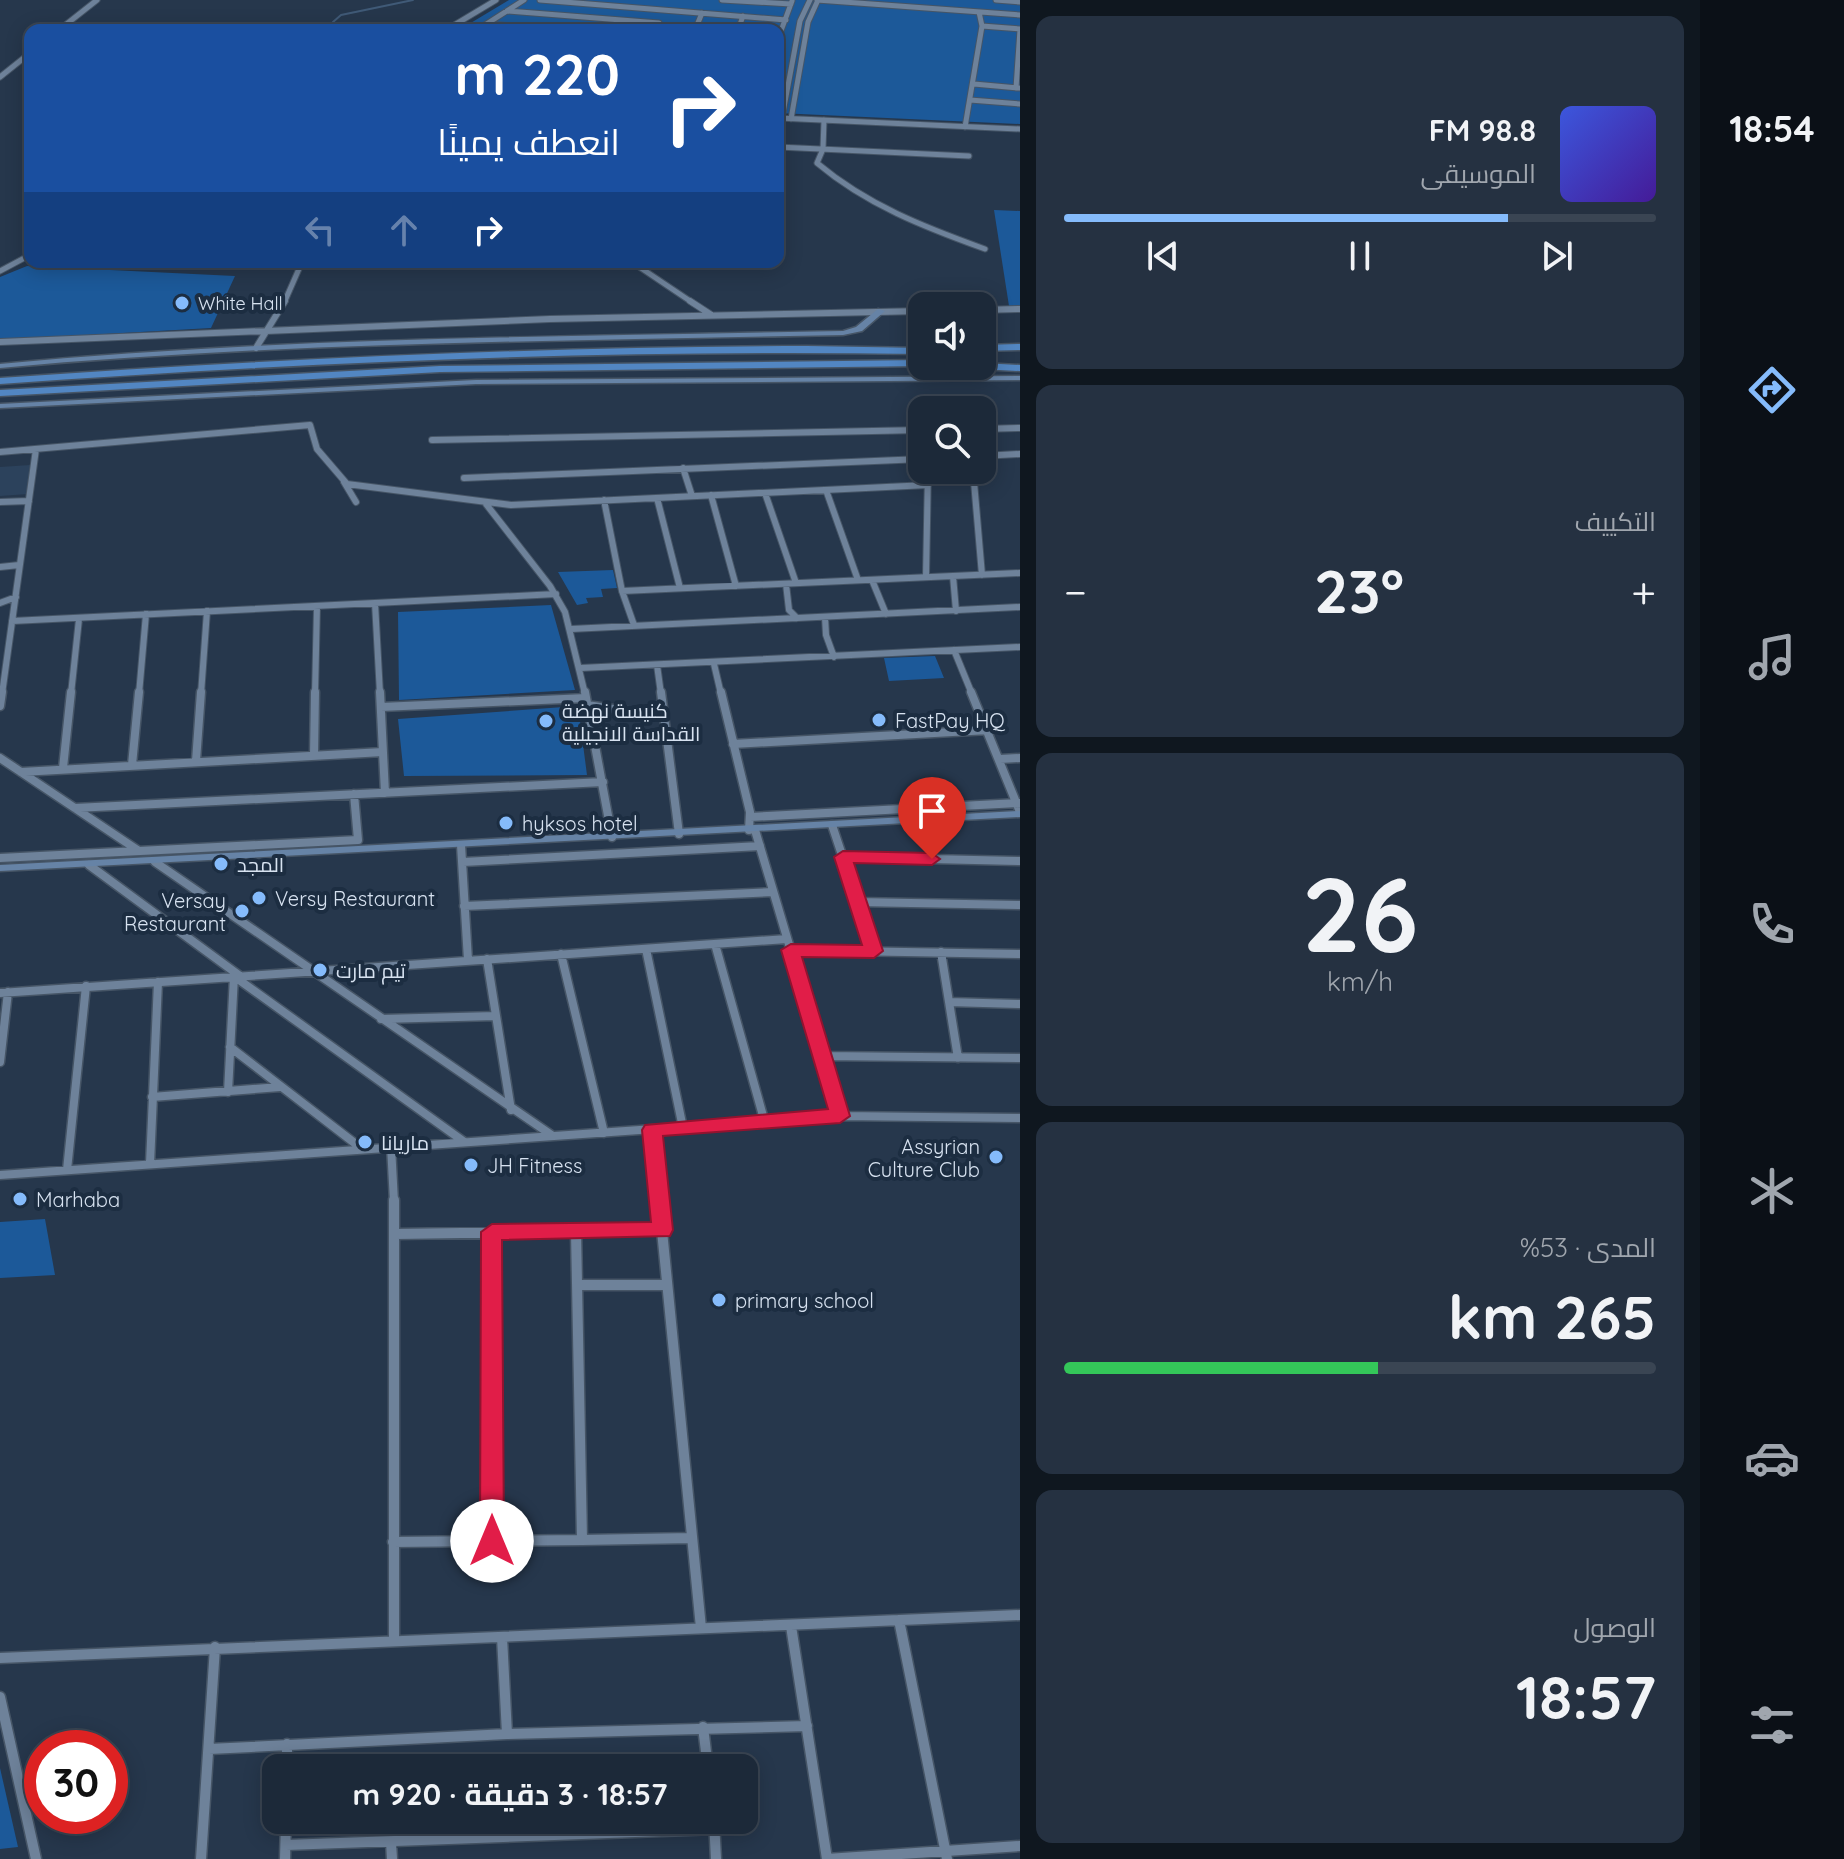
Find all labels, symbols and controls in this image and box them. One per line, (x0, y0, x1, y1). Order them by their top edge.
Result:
text: 220 m (455, 39, 620, 109)
icon: right (648, 56, 752, 160)
text: 18:54 (1729, 106, 1815, 151)
text: 98.8 FM (1429, 111, 1536, 149)
text: انعطف يمينًا (437, 119, 620, 164)
text: الموسيقى (1421, 157, 1536, 190)
icon: left (298, 208, 342, 252)
icon: ahead (382, 208, 426, 252)
icon: right (466, 208, 510, 252)
icon: previous (1141, 234, 1185, 278)
icon: pause (1338, 234, 1382, 278)
icon: next (1535, 234, 1579, 278)
place label: White Hall (198, 292, 283, 315)
map controls (908, 292, 996, 484)
button: sound (908, 292, 996, 380)
marker: White Hall (173, 294, 191, 312)
icon: directions (1744, 362, 1800, 418)
button: search (908, 396, 996, 484)
text: التكييف (1574, 505, 1656, 538)
text: 23° (1314, 553, 1404, 628)
text: − (1064, 564, 1087, 619)
text: + (1631, 564, 1656, 619)
icon: music (1744, 629, 1800, 685)
place label: كنيسة نهضة القداسة الانجيلية (562, 698, 700, 746)
place label: FastPay HQ (895, 708, 1005, 733)
marker: FastPay HQ (870, 711, 888, 729)
marker: كنيسة نهضة القداسة الانجيلية (537, 712, 555, 730)
pin (898, 777, 966, 859)
icon: arrive (910, 789, 954, 833)
place label: hyksos hotel (522, 811, 638, 836)
marker: hyksos hotel (497, 814, 515, 832)
text: 26 (1302, 848, 1418, 978)
place label: المجد (237, 852, 284, 877)
marker: المجد (212, 855, 230, 873)
place label: Versy Restaurant (275, 886, 435, 911)
place label: Versay Restaurant (124, 888, 226, 936)
marker: Versy Restaurant (250, 889, 268, 907)
icon: phone (1744, 896, 1800, 952)
marker: Versay Restaurant (233, 902, 251, 920)
place label: تيم مارت (336, 958, 406, 985)
marker: تيم مارت (311, 961, 329, 979)
text: km/h (1327, 965, 1393, 998)
place label: ماريانا (381, 1130, 429, 1155)
marker: ماريانا (356, 1133, 374, 1151)
place label: Assyrian Culture Club (868, 1134, 980, 1182)
marker: Assyrian Culture Club (987, 1148, 1005, 1166)
place label: JH Fitness (487, 1153, 582, 1178)
marker: JH Fitness (462, 1156, 480, 1174)
icon: climate (1744, 1163, 1800, 1219)
place label: Marhaba (36, 1187, 120, 1212)
marker: Marhaba (11, 1190, 29, 1208)
text: المدى · 53% (1520, 1231, 1656, 1264)
text: 265 km (1448, 1279, 1656, 1354)
place label: primary school (735, 1288, 874, 1313)
marker: primary school (710, 1291, 728, 1309)
icon: car (1744, 1430, 1800, 1486)
position arrow (450, 1499, 534, 1583)
text: الوصول (1573, 1611, 1656, 1644)
text: 18:57 (1516, 1659, 1656, 1734)
icon: filters (1744, 1697, 1800, 1753)
speed limit sign: 30 (24, 1730, 128, 1834)
text: 18:57 · 3 دقيقة · 920 m (353, 1775, 667, 1813)

